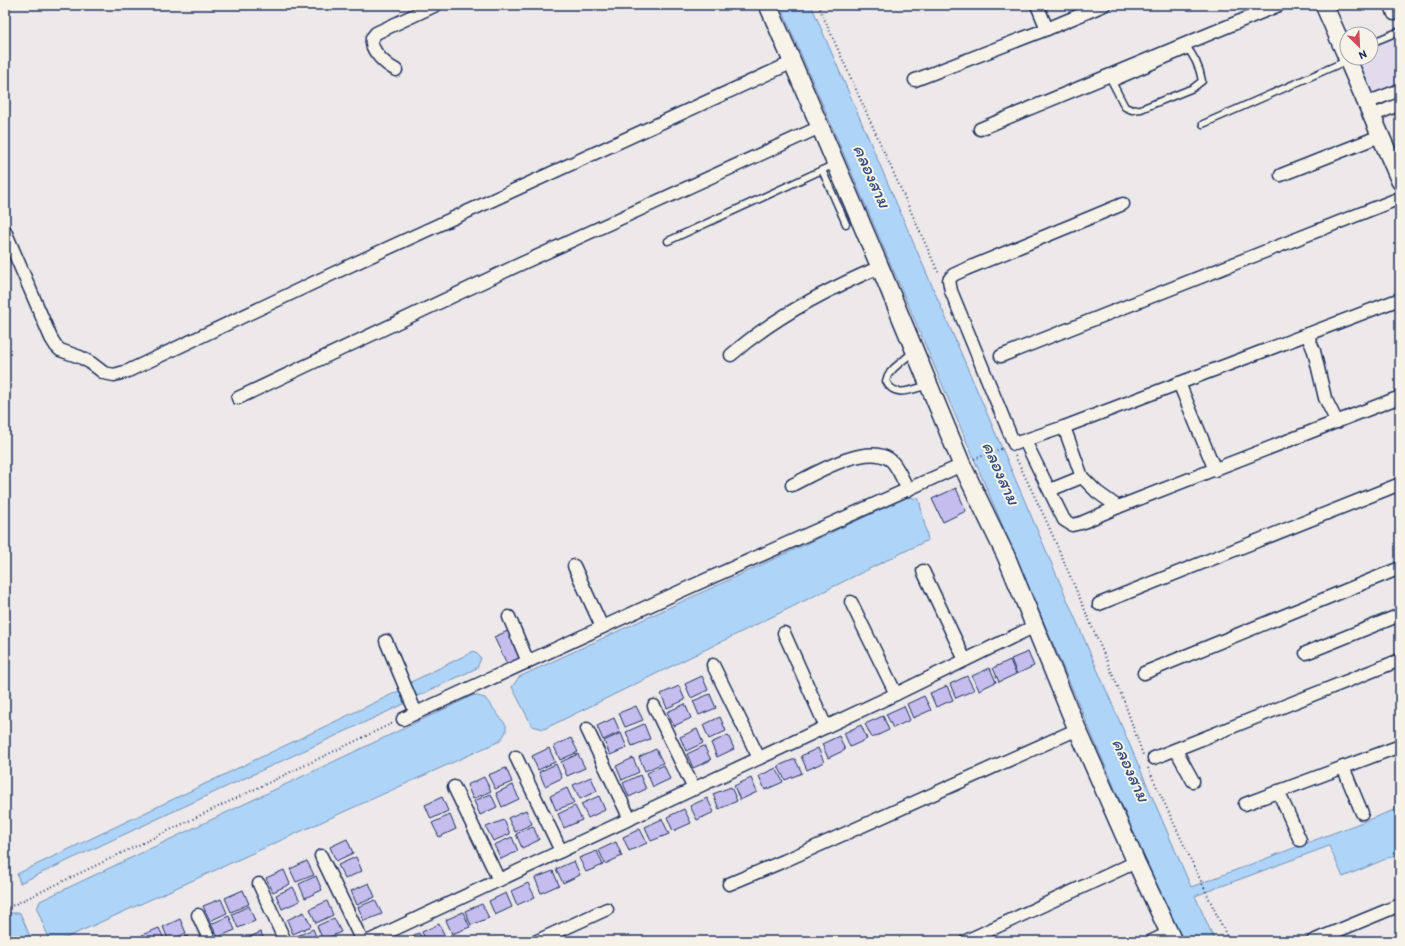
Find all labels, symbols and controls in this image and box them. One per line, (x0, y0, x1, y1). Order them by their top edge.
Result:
north arrow (1339, 26, 1379, 66)
text: N (1357, 47, 1369, 62)
water label: คลองสาม (848, 141, 896, 212)
water label: คลองสาม (977, 438, 1025, 509)
water label: คลองสาม (1107, 735, 1155, 806)

